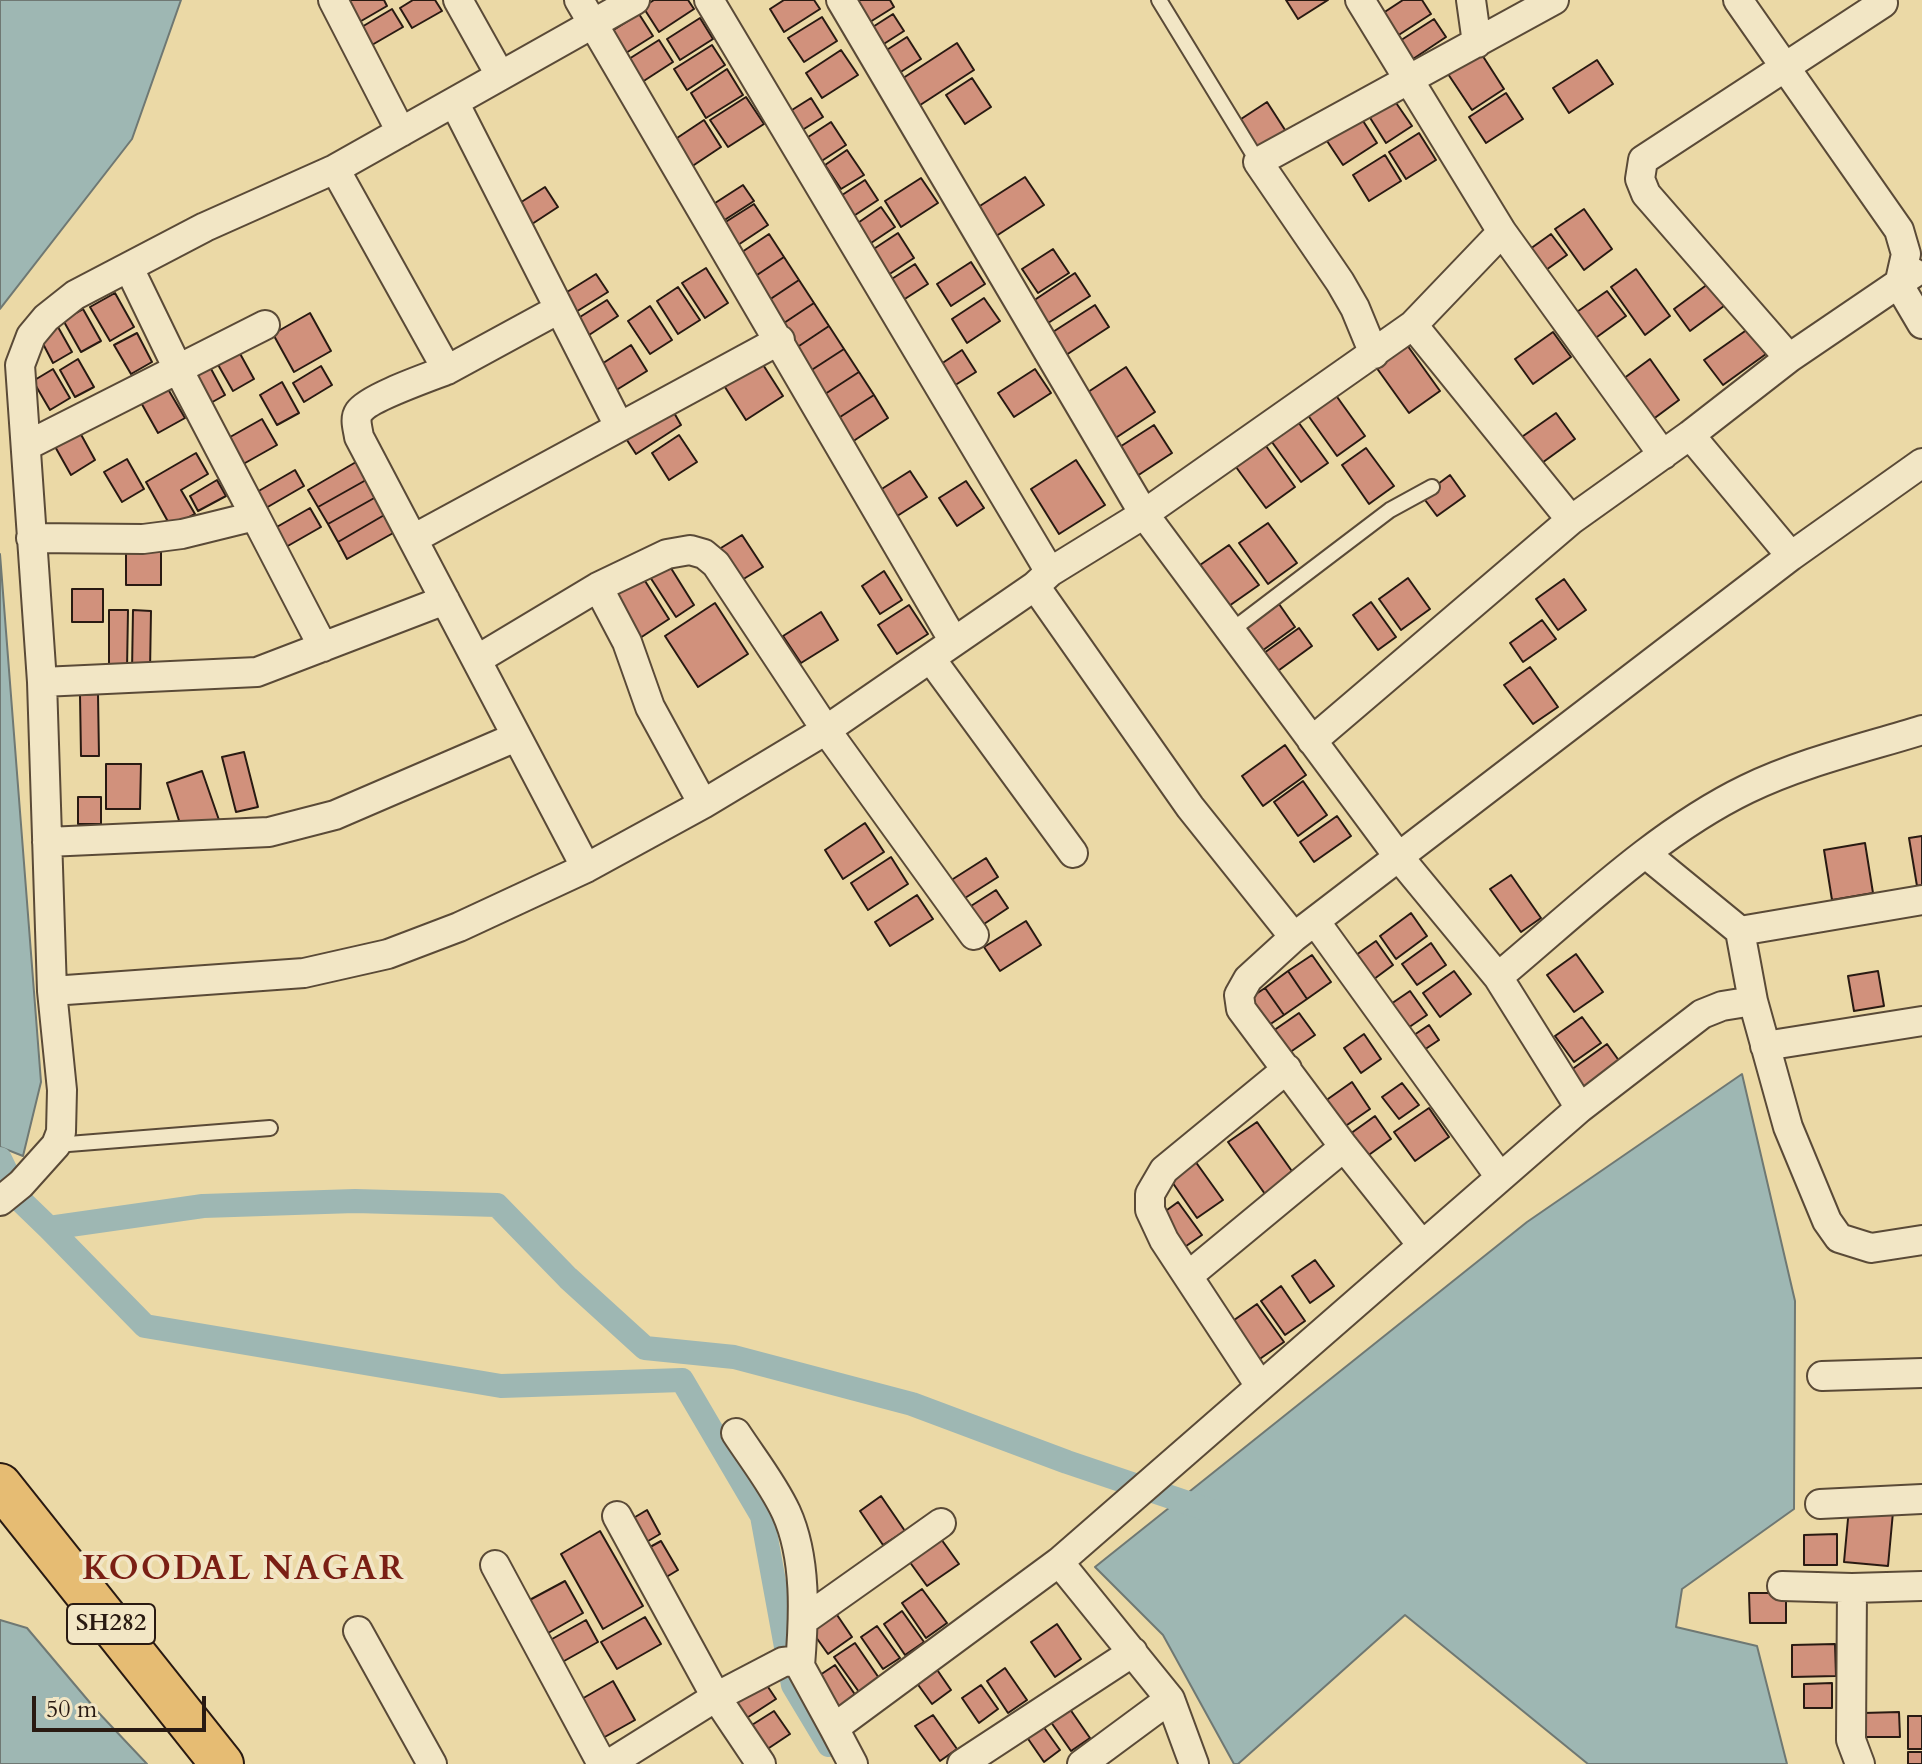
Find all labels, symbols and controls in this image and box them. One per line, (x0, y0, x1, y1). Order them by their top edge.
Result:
district label: KOODAL NAGAR (82, 1551, 406, 1591)
road number: SH282 (67, 1604, 155, 1644)
scale bar (36, 1680, 210, 1730)
text: 50 m (46, 1693, 97, 1726)

